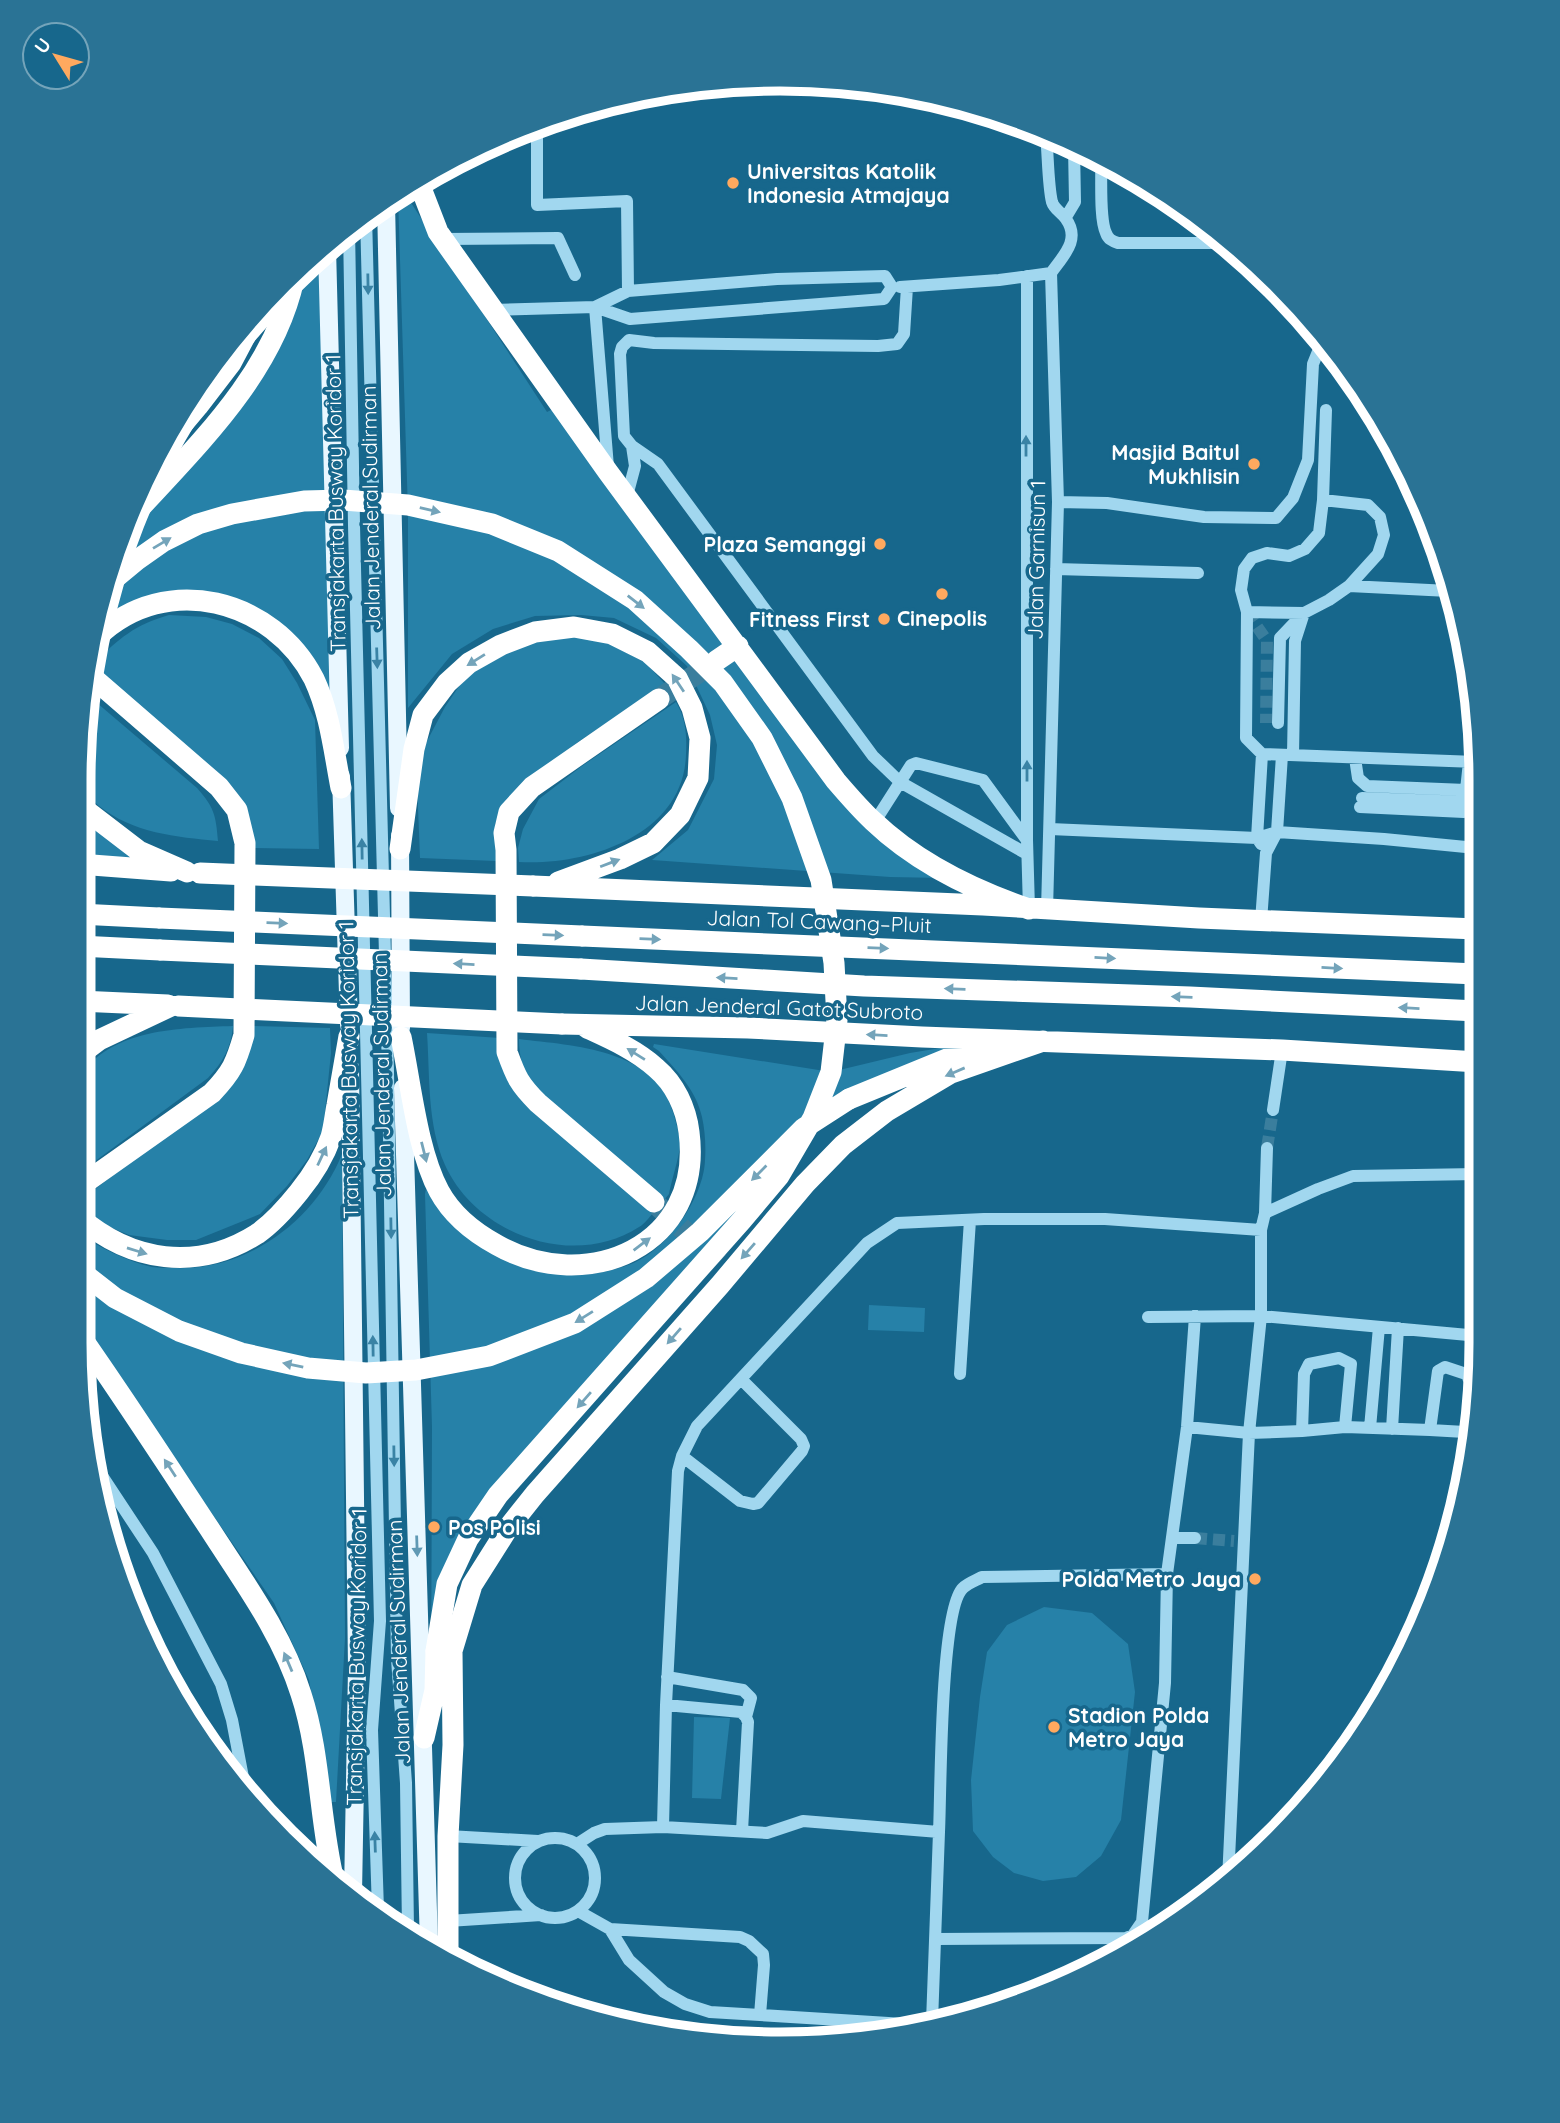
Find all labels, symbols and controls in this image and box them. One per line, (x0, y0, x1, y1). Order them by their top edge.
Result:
north arrow (21, 21, 91, 91)
text: U (29, 33, 56, 58)
place label: Universitas Katolik Indonesia Atmajaya (747, 158, 950, 208)
marker: Universitas Katolik Indonesia Atmajaya (725, 175, 741, 191)
one-way arrow (362, 273, 374, 295)
street label: Transjakarta Busway Koridor 1 (319, 354, 351, 652)
street label: Jalan Jenderal Sudirman (355, 385, 385, 631)
one-way arrow (1020, 435, 1032, 457)
place label: Masjid Baitul Mukhlisin (1111, 439, 1240, 489)
marker: Masjid Baitul Mukhlisin (1246, 456, 1262, 472)
street label: Jalan Garnisun 1 (1022, 480, 1050, 640)
one-way arrow (420, 504, 442, 515)
place label: Plaza Semanggi (704, 531, 866, 557)
marker: Plaza Semanggi (872, 536, 888, 552)
one-way arrow (153, 537, 172, 550)
marker: Cinepolis (934, 586, 950, 602)
one-way arrow (626, 595, 644, 610)
place label: Cinepolis (897, 605, 987, 631)
place label: Fitness First (749, 606, 870, 632)
marker: Fitness First (876, 611, 892, 627)
one-way arrow (371, 647, 383, 669)
one-way arrow (466, 653, 485, 666)
one-way arrow (671, 673, 684, 693)
one-way arrow (1021, 760, 1033, 782)
one-way arrow (356, 838, 367, 860)
one-way arrow (600, 857, 621, 868)
street label: Jalan Tol Cawang–Pluit (706, 904, 932, 938)
one-way arrow (266, 918, 288, 929)
street label: Transjakarta Busway Koridor 1 (332, 921, 364, 1219)
one-way arrow (542, 930, 564, 941)
one-way arrow (639, 933, 661, 945)
one-way arrow (867, 942, 889, 953)
street label: Jalan Jenderal Sudirman (366, 952, 396, 1198)
one-way arrow (1094, 952, 1116, 963)
one-way arrow (453, 958, 475, 969)
one-way arrow (1321, 962, 1343, 973)
one-way arrow (716, 972, 738, 983)
one-way arrow (943, 983, 965, 995)
street label: Jalan Jenderal Gatot Subroto (634, 989, 924, 1025)
one-way arrow (1171, 991, 1193, 1002)
one-way arrow (1398, 1002, 1420, 1013)
one-way arrow (866, 1030, 888, 1041)
one-way arrow (627, 1047, 646, 1060)
one-way arrow (945, 1066, 965, 1078)
one-way arrow (419, 1141, 430, 1163)
one-way arrow (316, 1146, 328, 1166)
one-way arrow (750, 1164, 767, 1181)
one-way arrow (385, 1218, 397, 1240)
one-way arrow (633, 1237, 651, 1251)
one-way arrow (740, 1242, 756, 1260)
one-way arrow (127, 1246, 148, 1257)
one-way arrow (575, 1311, 594, 1323)
one-way arrow (666, 1327, 682, 1345)
one-way arrow (368, 1334, 379, 1356)
one-way arrow (282, 1359, 304, 1370)
one-way arrow (576, 1391, 592, 1409)
one-way arrow (388, 1445, 400, 1467)
one-way arrow (163, 1458, 176, 1478)
street label: Transjakarta Busway Koridor 1 (340, 1508, 372, 1806)
place label: Pos Polisi (448, 1514, 541, 1540)
street label: Jalan Jenderal Sudirman (381, 1519, 415, 1765)
marker: Pos Polisi (426, 1519, 442, 1535)
one-way arrow (411, 1535, 423, 1557)
place label: Polda Metro Jaya (1062, 1566, 1241, 1592)
marker: Polda Metro Jaya (1247, 1571, 1263, 1587)
one-way arrow (282, 1652, 294, 1672)
place label: Stadion Polda Metro Jaya (1068, 1702, 1209, 1752)
marker: Stadion Polda Metro Jaya (1046, 1719, 1062, 1735)
one-way arrow (369, 1831, 380, 1853)

